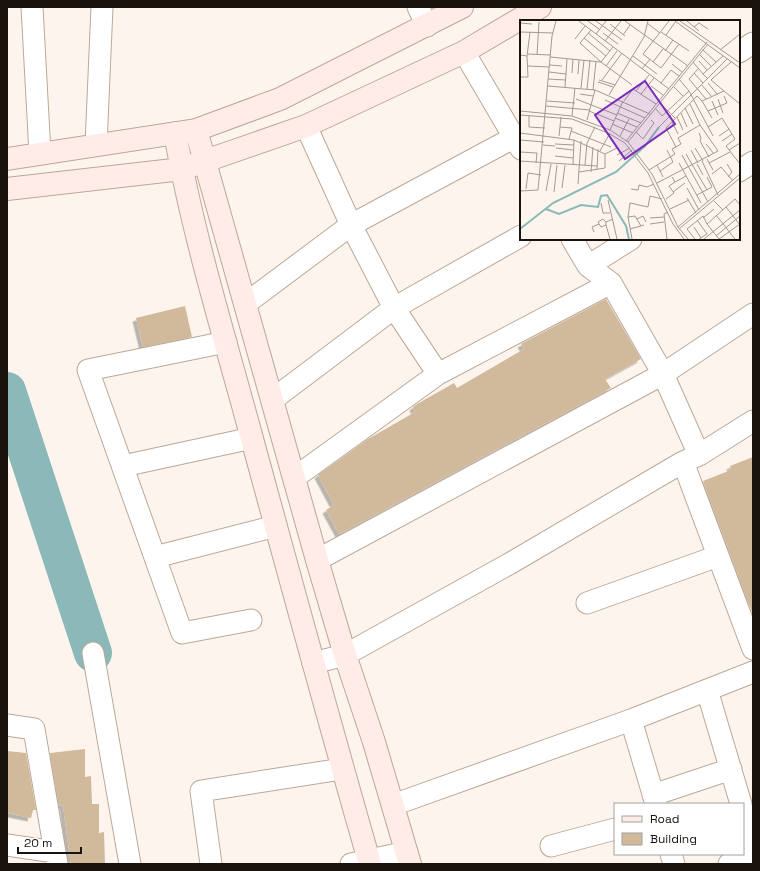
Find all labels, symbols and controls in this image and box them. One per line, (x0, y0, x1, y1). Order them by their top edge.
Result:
inset map (520, 20, 740, 240)
legend (614, 803, 744, 855)
text: Road (650, 811, 679, 827)
scale bar (18, 829, 81, 855)
text: Building (650, 831, 697, 847)
text: 20 m (24, 835, 52, 851)

